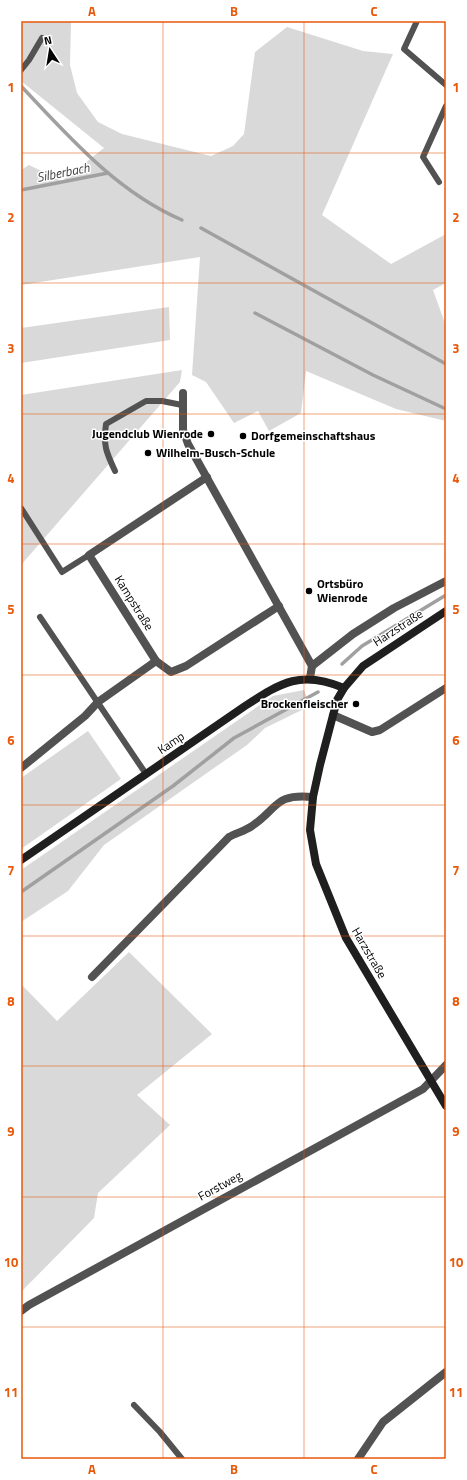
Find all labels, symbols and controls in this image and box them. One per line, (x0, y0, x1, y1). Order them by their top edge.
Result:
text: A (88, 1, 96, 21)
text: B (230, 1, 238, 21)
text: C (370, 1, 378, 21)
north arrow (30, 30, 70, 70)
text: N (43, 32, 53, 49)
text: 1 (7, 77, 15, 97)
text: 1 (452, 77, 460, 97)
water label: Silberbach (35, 157, 92, 187)
text: 2 (7, 207, 15, 227)
text: 2 (452, 207, 460, 227)
text: 3 (7, 338, 15, 358)
text: 3 (452, 338, 460, 358)
place label: Jugendclub Wienrode (92, 424, 203, 443)
place label: Dorfgemeinschaftshaus (251, 426, 376, 445)
marker: Jugendclub Wienrode (206, 429, 216, 439)
marker: Dorfgemeinschaftshaus (238, 431, 248, 441)
place label: Wilhelm-Busch-Schule (156, 443, 275, 462)
marker: Wilhelm-Busch-Schule (143, 448, 153, 458)
text: 4 (7, 468, 15, 488)
text: 4 (452, 468, 460, 488)
street label: Kampstraße (110, 571, 159, 634)
place label: Ortsbüro Wienrode (317, 574, 368, 607)
marker: Ortsbüro Wienrode (304, 586, 314, 596)
text: 5 (7, 599, 15, 619)
text: 5 (452, 599, 460, 619)
street label: Harzstraße (369, 604, 427, 651)
place label: Brockenfleischer (261, 694, 349, 713)
marker: Brockenfleischer (351, 699, 361, 709)
street label: Kamp (153, 727, 188, 759)
text: 6 (7, 730, 15, 750)
text: 6 (452, 730, 460, 750)
text: 7 (7, 860, 15, 880)
text: 7 (452, 860, 460, 880)
street label: Harzstraße (347, 923, 392, 982)
text: 8 (7, 991, 15, 1011)
text: 8 (452, 991, 460, 1011)
text: 9 (7, 1121, 15, 1141)
text: 9 (452, 1121, 460, 1141)
street label: Forstweg (194, 1166, 245, 1205)
text: 10 (4, 1252, 18, 1272)
text: 10 (449, 1252, 463, 1272)
text: 11 (4, 1382, 18, 1402)
text: 11 (449, 1382, 463, 1402)
text: A (88, 1459, 96, 1479)
text: B (230, 1459, 238, 1479)
text: C (370, 1459, 378, 1479)

